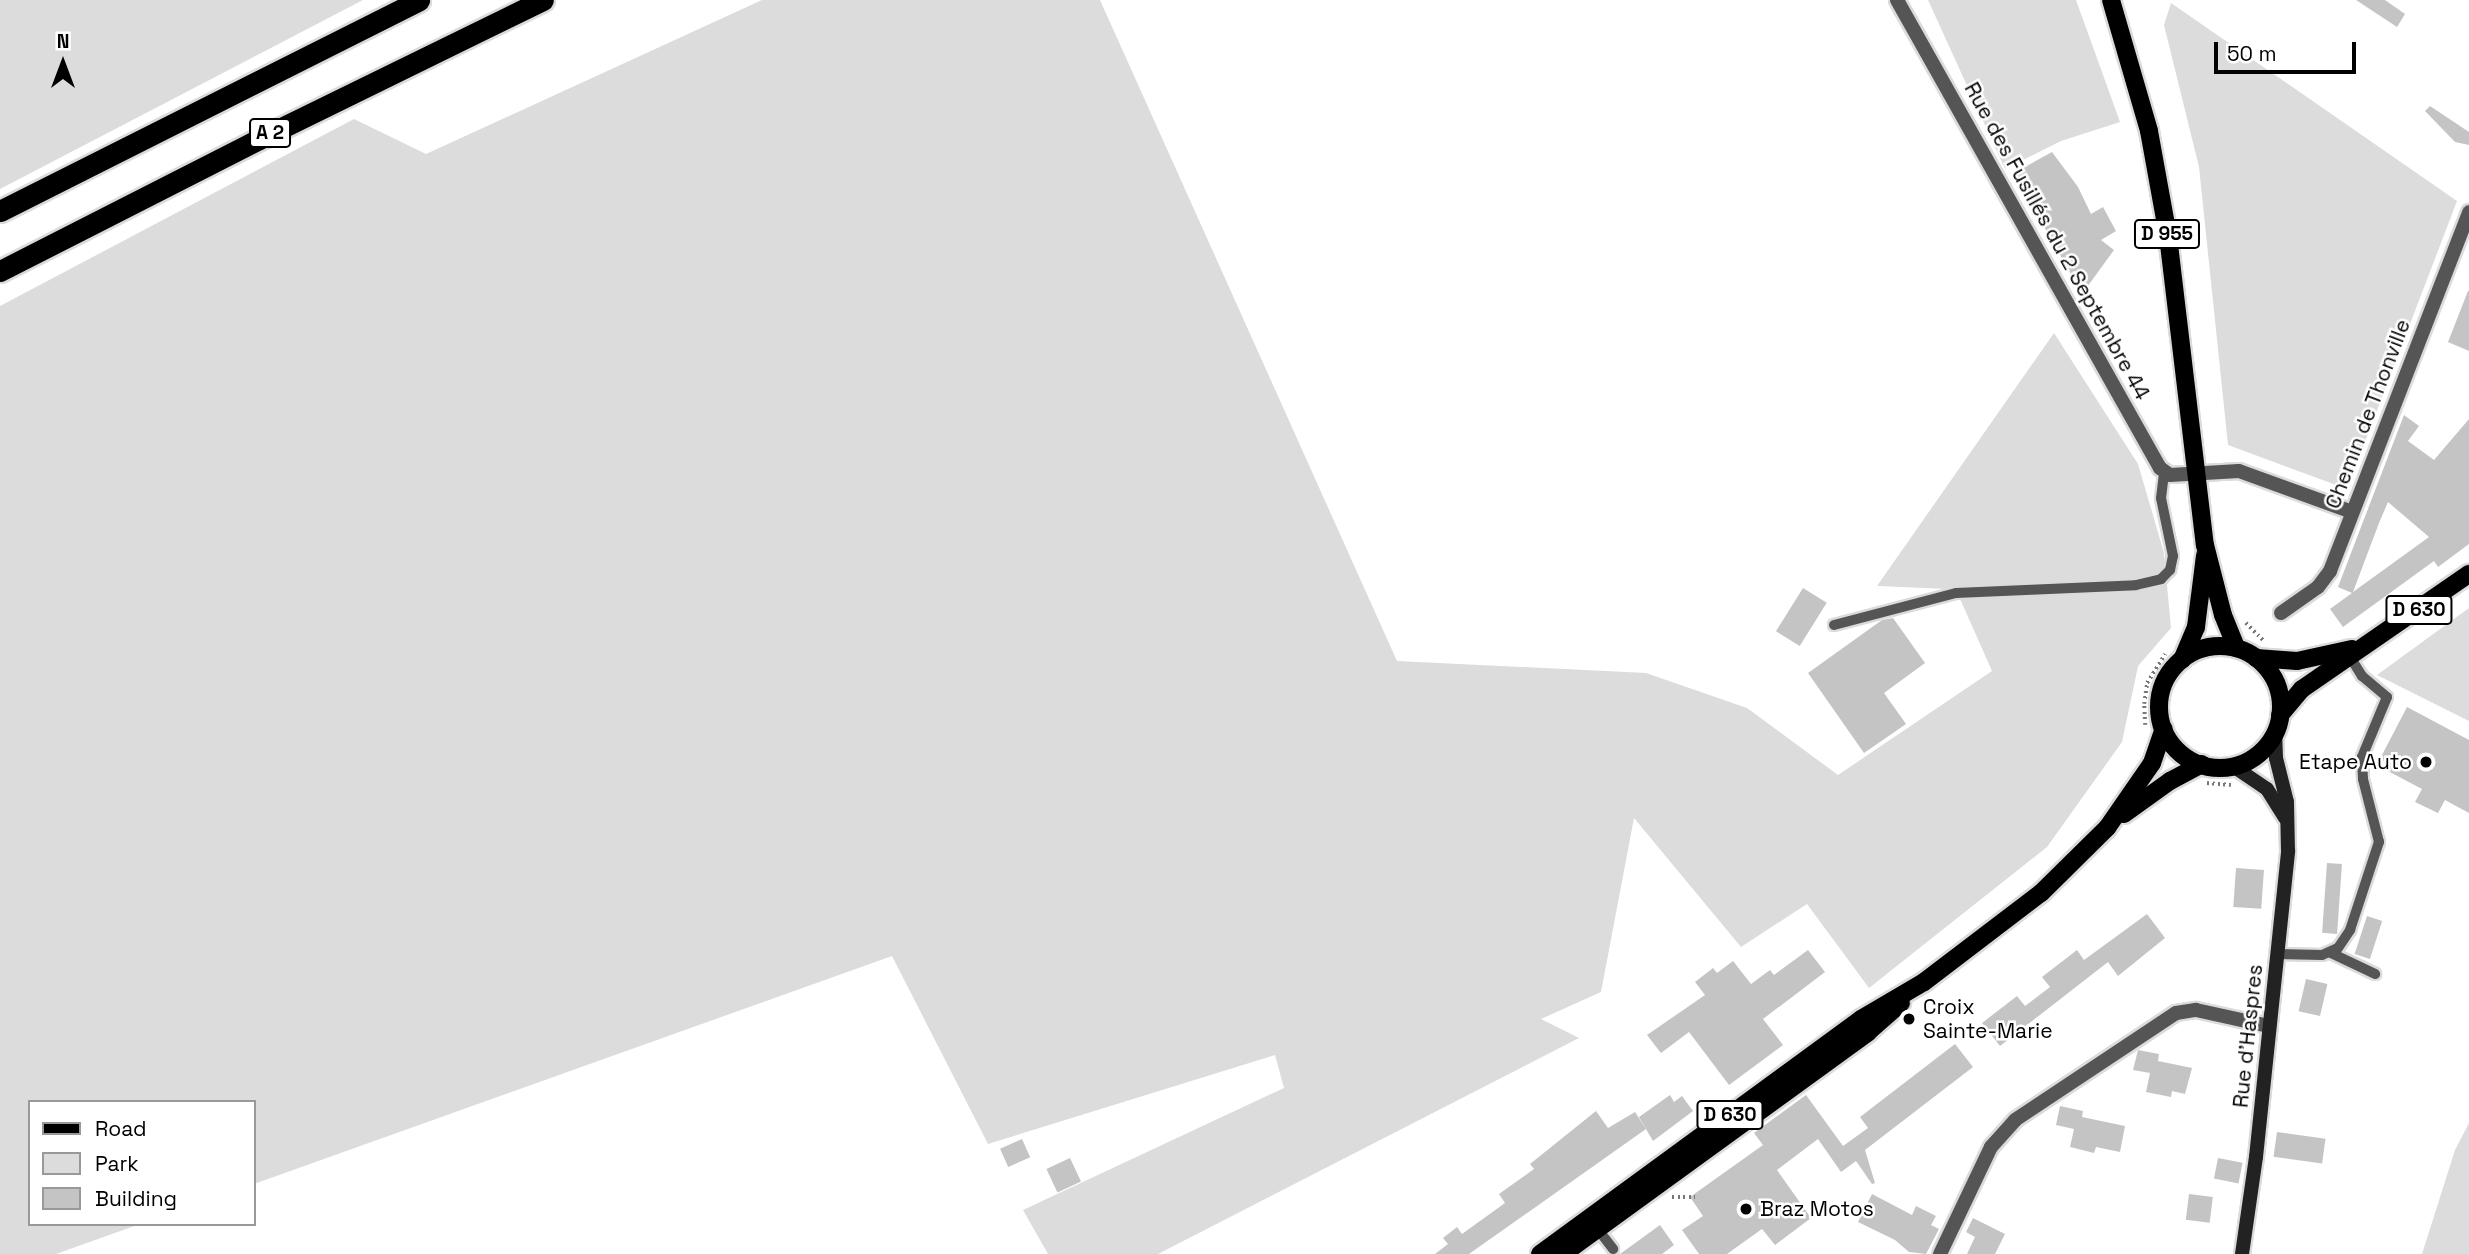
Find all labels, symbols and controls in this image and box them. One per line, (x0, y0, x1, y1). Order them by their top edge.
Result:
north arrow (28, 28, 98, 98)
scale bar (2217, 28, 2359, 72)
text: N (57, 29, 69, 54)
text: 50 m (2227, 40, 2277, 67)
street label: Rue des Fusillés du 2 Septembre 44 (1959, 78, 2155, 404)
road number: A 2 (247, 118, 293, 148)
road number: D 955 (2134, 218, 2200, 250)
street label: Chemin de Thonville (2320, 315, 2416, 513)
road number: D 630 (2384, 594, 2454, 625)
place label: Etape Auto (2299, 749, 2412, 775)
marker: Etape Auto (2418, 754, 2434, 770)
street label: Rue d'Haspres (2228, 963, 2268, 1109)
place label: Croix Sainte-Marie (1923, 994, 2053, 1044)
marker: Croix Sainte-Marie (1901, 1011, 1917, 1027)
legend (28, 1100, 256, 1226)
road number: D 630 (1695, 1100, 1765, 1130)
text: Road (95, 1115, 147, 1142)
text: Park (95, 1150, 139, 1177)
text: Building (95, 1185, 177, 1212)
place label: Braz Motos (1760, 1196, 1874, 1222)
marker: Braz Motos (1738, 1201, 1754, 1217)

